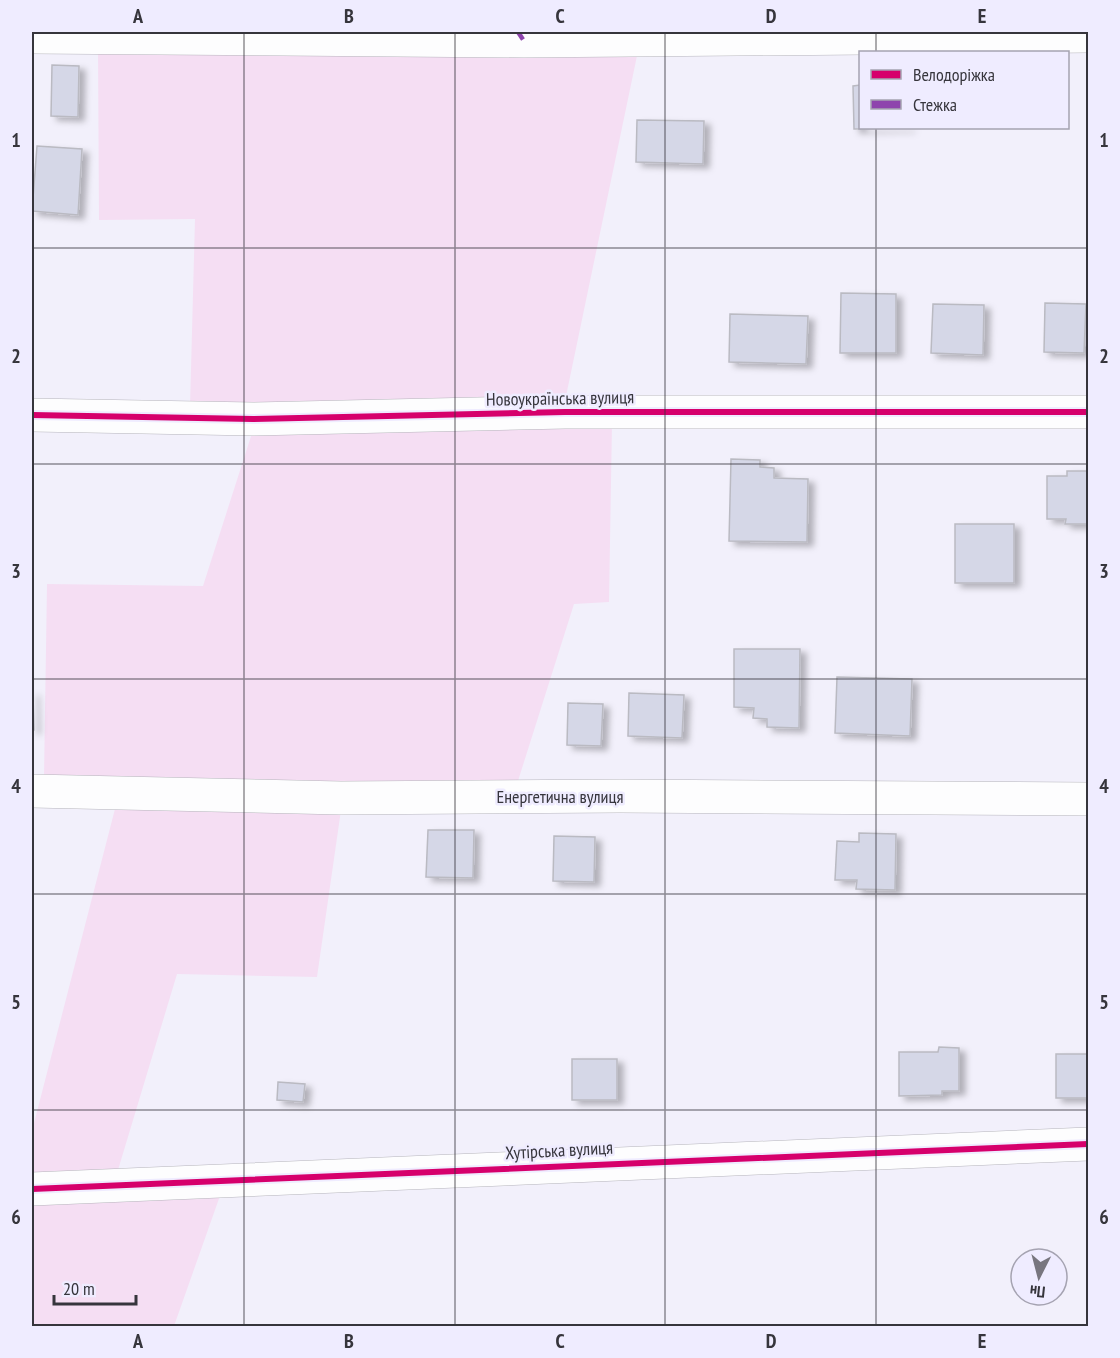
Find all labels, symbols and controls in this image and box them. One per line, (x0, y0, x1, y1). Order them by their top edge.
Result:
text: A (132, 3, 144, 29)
text: B (344, 3, 354, 29)
text: C (555, 3, 565, 29)
text: D (766, 3, 777, 29)
text: E (978, 3, 986, 29)
legend (859, 51, 1069, 129)
text: Велодоріжка (913, 63, 995, 86)
text: Стежка (913, 93, 957, 116)
text: 1 (11, 127, 21, 153)
text: 1 (1099, 127, 1109, 153)
text: 2 (11, 343, 21, 369)
text: 2 (1099, 343, 1109, 369)
street label: Новоукраїнська вулиця (486, 385, 634, 411)
text: 3 (11, 558, 21, 584)
text: 3 (1099, 558, 1109, 584)
text: 4 (11, 773, 21, 799)
text: 4 (1099, 773, 1109, 799)
street label: Енергетична вулиця (497, 785, 623, 808)
text: 5 (11, 989, 21, 1015)
text: 5 (1099, 989, 1109, 1015)
street label: Хутірська вулиця (505, 1136, 613, 1164)
text: 6 (11, 1204, 21, 1230)
text: 6 (1099, 1204, 1109, 1230)
north arrow (1009, 1247, 1069, 1307)
scale bar (54, 1268, 136, 1306)
text: 20 m (63, 1277, 95, 1300)
text: Пн (1029, 1281, 1046, 1303)
text: A (132, 1328, 144, 1354)
text: B (344, 1328, 354, 1354)
text: C (555, 1328, 565, 1354)
text: D (766, 1328, 777, 1354)
text: E (978, 1328, 986, 1354)

